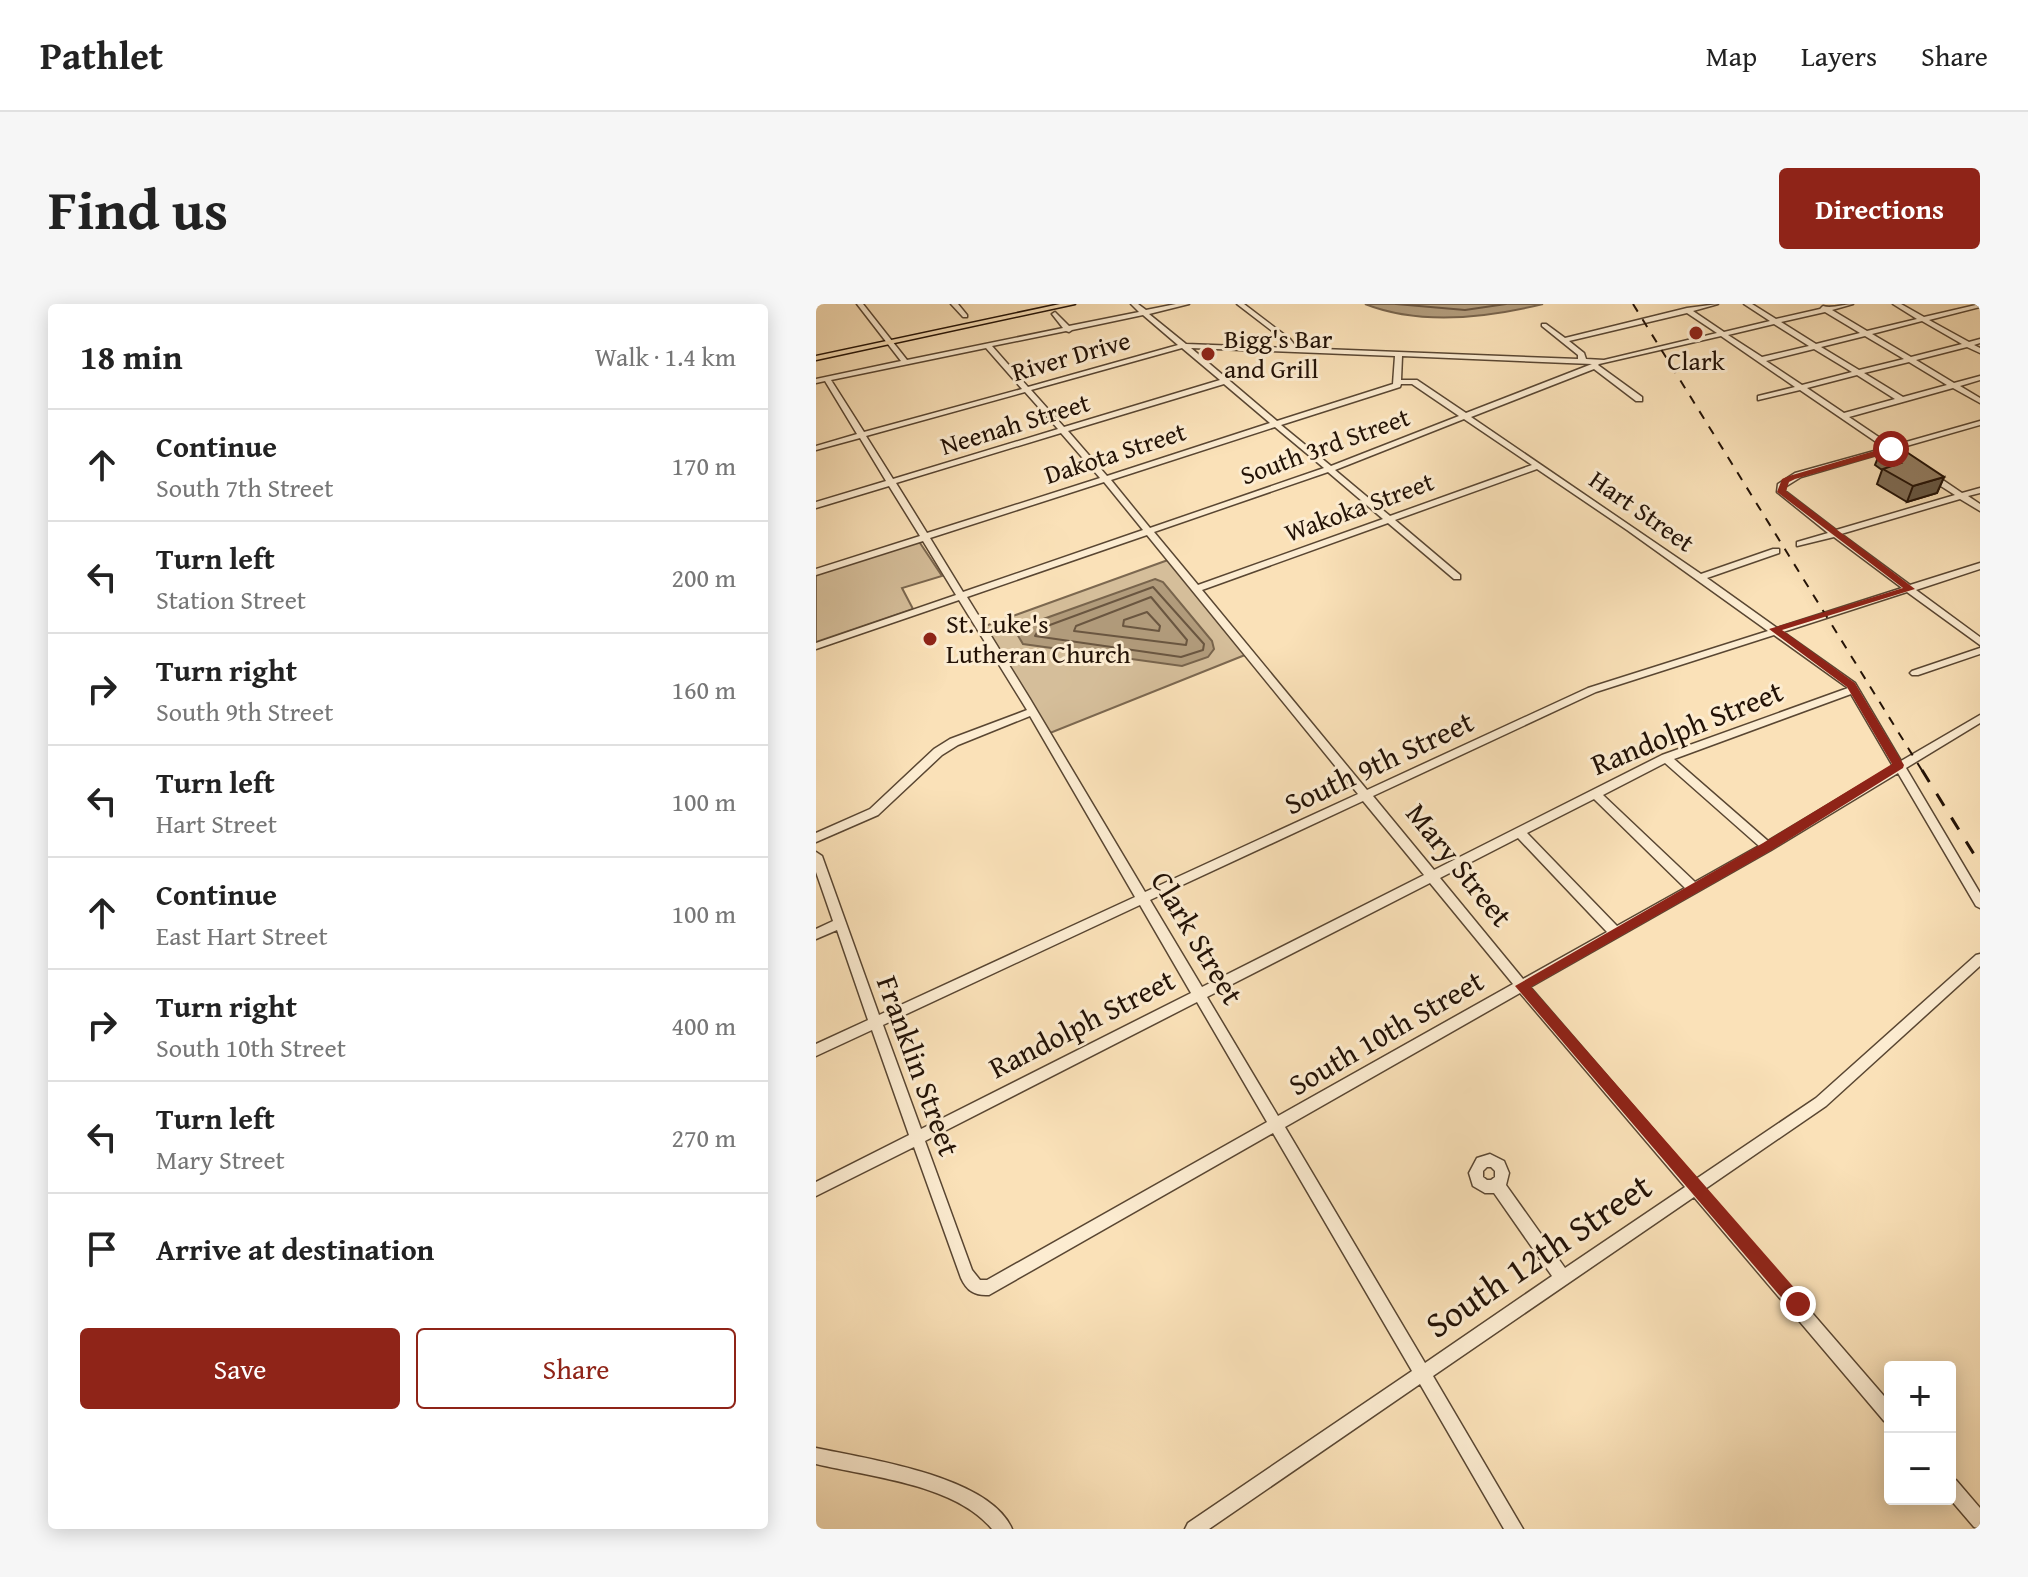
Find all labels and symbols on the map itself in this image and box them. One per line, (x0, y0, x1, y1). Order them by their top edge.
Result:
place label: Bigg's Bar and Grill (1224, 319, 1333, 388)
street label: River Drive (1007, 320, 1135, 391)
marker: Clark (1687, 324, 1705, 342)
place label: Clark (1667, 341, 1726, 380)
marker: Bigg's Bar and Grill (1199, 345, 1217, 363)
street label: Neenah Street (935, 382, 1094, 465)
street label: South 3rd Street (1235, 397, 1415, 494)
street label: Dakota Street (1039, 411, 1191, 494)
route start (1873, 431, 1909, 467)
street label: Hart Street (1582, 460, 1703, 561)
street label: Wakoka Street (1279, 461, 1439, 552)
place label: St. Luke's Lutheran Church (946, 604, 1131, 673)
marker: St. Luke's Lutheran Church (921, 630, 939, 648)
street label: Randolph Street (1584, 668, 1790, 786)
street label: South 9th Street (1277, 699, 1481, 825)
street label: Mary Street (1396, 793, 1524, 936)
street label: Clark Street (1141, 862, 1255, 1013)
street label: Randolph Street (981, 957, 1183, 1089)
street label: South 10th Street (1280, 958, 1492, 1106)
street label: Franklin Street (866, 969, 972, 1162)
street label: South 12th Street (1414, 1159, 1662, 1350)
route end (1780, 1286, 1816, 1322)

